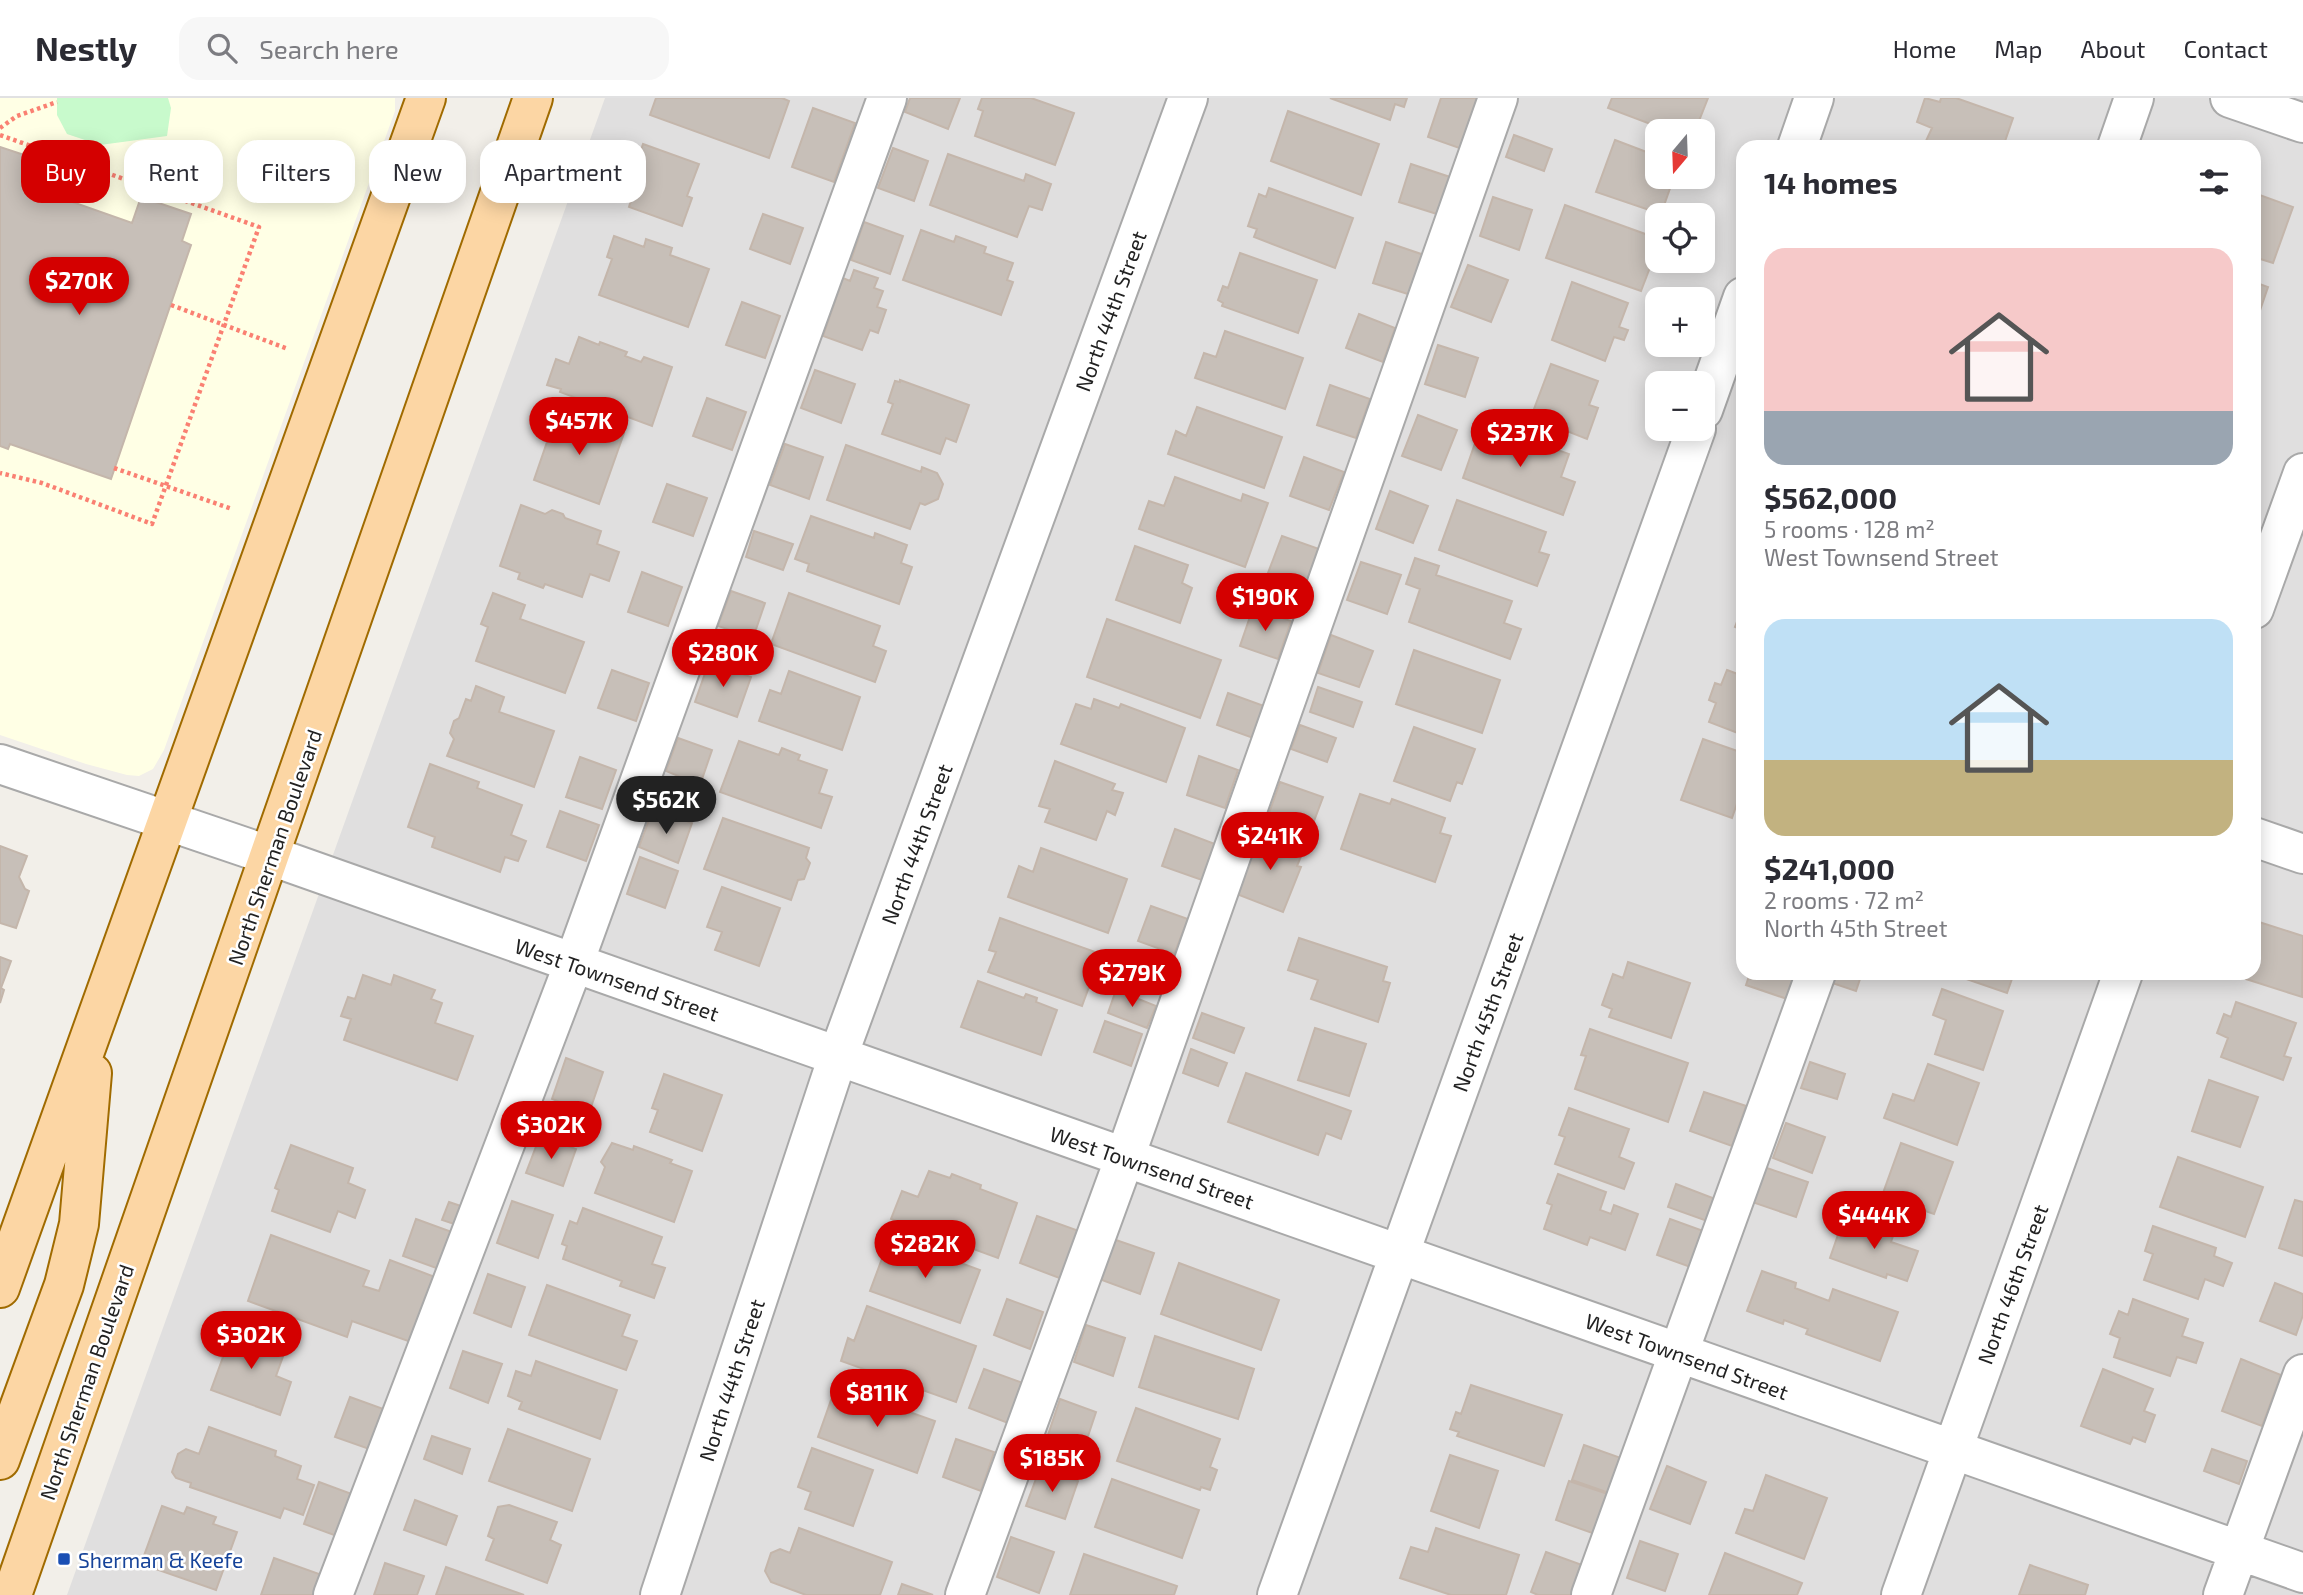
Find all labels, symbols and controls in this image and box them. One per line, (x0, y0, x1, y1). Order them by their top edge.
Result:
search box (179, 17, 669, 80)
text: Nestly (35, 28, 137, 68)
icon: search (203, 29, 241, 67)
text: Search here (259, 33, 399, 64)
text: Home (1893, 34, 1956, 63)
text: Map (1994, 34, 2042, 63)
text: About (2080, 34, 2146, 63)
text: Contact (2184, 34, 2268, 63)
north arrow (1645, 119, 1715, 189)
map controls (1645, 119, 1715, 441)
chip: Buy (21, 140, 110, 203)
chip: Rent (124, 140, 223, 203)
chip: Filters (237, 140, 355, 203)
chip: New (369, 140, 466, 203)
chip: Apartment (480, 140, 646, 203)
icon: filters (2195, 163, 2233, 201)
text: 14 homes (1764, 164, 1898, 200)
button: locate (1645, 203, 1715, 273)
street label: North 44th Street (1069, 227, 1151, 395)
pin: $270K (30, 258, 128, 317)
text: $270K (45, 266, 113, 294)
button: + (1645, 287, 1715, 357)
icon: home (1936, 294, 2062, 420)
button: − (1645, 371, 1715, 441)
pin: $457K (530, 398, 628, 457)
text: $457K (545, 406, 613, 434)
pin: $237K (1471, 410, 1569, 469)
text: $237K (1487, 418, 1553, 446)
text: $562,000 (1764, 479, 1897, 515)
text: 5 rooms · 128 m² (1764, 515, 1935, 543)
text: West Townsend Street (1764, 543, 1999, 571)
pin: $190K (1216, 574, 1314, 633)
text: $190K (1232, 582, 1298, 610)
pin: $280K (674, 630, 772, 689)
text: $280K (688, 638, 758, 666)
icon: home (1936, 665, 2062, 791)
street label: North Sherman Boulevard (222, 726, 326, 968)
street label: North 44th Street (875, 760, 957, 928)
pin: $562K (617, 776, 715, 836)
text: $562K (632, 785, 700, 813)
pin: $241K (1221, 812, 1319, 872)
text: $241K (1237, 821, 1303, 849)
text: $241,000 (1764, 850, 1895, 886)
text: 2 rooms · 72 m² (1764, 886, 1924, 914)
text: North 45th Street (1764, 914, 1947, 942)
street label: North 45th Street (1447, 929, 1527, 1095)
street label: West Townsend Street (512, 932, 722, 1026)
pin: $279K (1083, 950, 1181, 1009)
text: $279K (1099, 958, 1166, 986)
pin: $302K (502, 1102, 600, 1161)
text: $302K (517, 1110, 585, 1138)
street label: West Townsend Street (1047, 1120, 1257, 1214)
pin: $444K (1825, 1192, 1923, 1251)
text: $444K (1838, 1200, 1910, 1228)
street label: North 46th Street (1971, 1201, 2053, 1367)
pin: $282K (876, 1220, 974, 1280)
text: $282K (891, 1229, 959, 1257)
street label: North Sherman Boulevard (34, 1261, 138, 1503)
street label: North 44th Street (693, 1296, 769, 1464)
street label: West Townsend Street (1582, 1308, 1792, 1404)
pin: $302K (202, 1312, 300, 1371)
text: $302K (217, 1320, 285, 1348)
pin: $811K (828, 1370, 926, 1429)
text: $811K (846, 1378, 908, 1406)
pin: $185K (1003, 1434, 1101, 1494)
text: $185K (1020, 1443, 1084, 1471)
place label: Sherman & Keefe (78, 1547, 243, 1572)
marker: Sherman & Keefe (56, 1551, 72, 1567)

